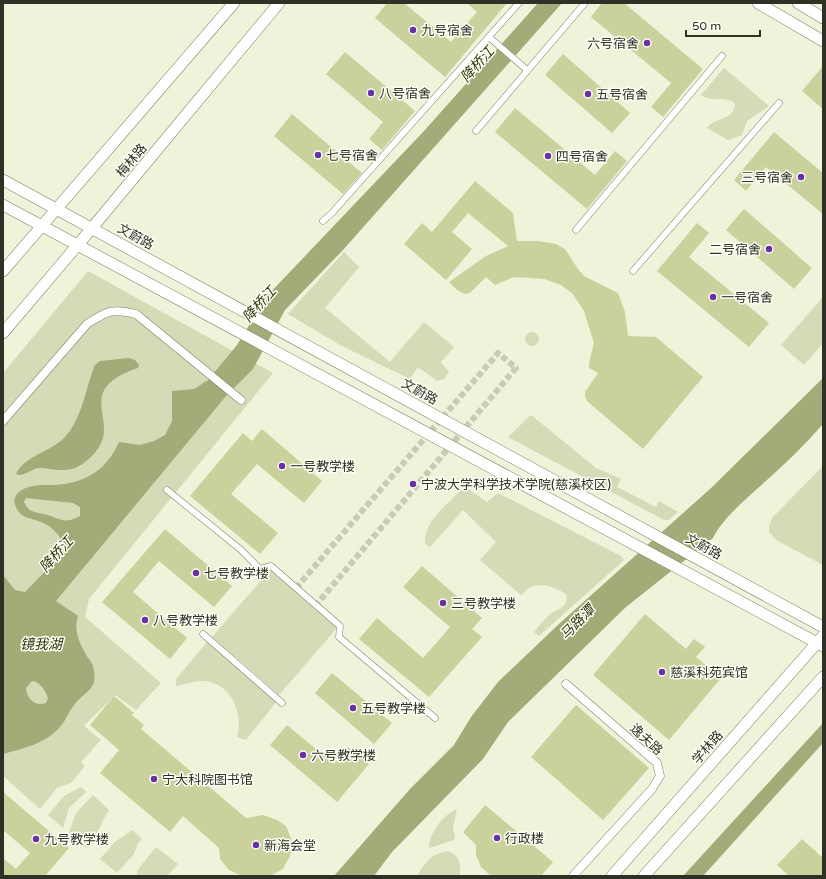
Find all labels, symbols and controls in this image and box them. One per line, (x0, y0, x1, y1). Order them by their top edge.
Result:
scale bar (686, 12, 760, 38)
text: 50 m (692, 19, 721, 33)
place label: 九号宿舍 (421, 23, 473, 39)
marker: 九号宿舍 (408, 25, 418, 35)
place label: 六号宿舍 (587, 36, 639, 52)
marker: 六号宿舍 (642, 38, 652, 48)
water label: 降桥江 (457, 42, 499, 86)
place label: 八号宿舍 (379, 86, 431, 102)
place label: 五号宿舍 (596, 87, 648, 103)
marker: 八号宿舍 (366, 88, 376, 98)
marker: 五号宿舍 (583, 89, 593, 99)
street label: 梅林路 (113, 141, 150, 181)
place label: 七号宿舍 (326, 148, 378, 164)
place label: 四号宿舍 (556, 149, 608, 165)
marker: 七号宿舍 (313, 150, 323, 160)
marker: 四号宿舍 (543, 151, 553, 161)
place label: 三号宿舍 (741, 170, 793, 186)
marker: 三号宿舍 (796, 172, 806, 182)
street label: 文蔚路 (115, 220, 156, 253)
place label: 二号宿舍 (709, 242, 761, 258)
marker: 二号宿舍 (764, 244, 774, 254)
water label: 降桥江 (239, 282, 281, 326)
place label: 一号宿舍 (721, 290, 773, 306)
marker: 一号宿舍 (708, 292, 718, 302)
street label: 文蔚路 (399, 375, 440, 408)
place label: 一号教学楼 (290, 459, 355, 475)
marker: 一号教学楼 (277, 461, 287, 471)
place label: 宁波大学科学技术学院(慈溪校区) (421, 477, 611, 493)
marker: 宁波大学科学技术学院(慈溪校区) (408, 479, 418, 489)
street label: 文蔚路 (683, 531, 725, 563)
water label: 降桥江 (36, 532, 78, 576)
place label: 七号教学楼 (204, 566, 269, 582)
marker: 七号教学楼 (191, 568, 201, 578)
place label: 三号教学楼 (451, 596, 516, 612)
marker: 三号教学楼 (438, 598, 448, 608)
water label: 马路潭 (556, 599, 600, 643)
place label: 八号教学楼 (153, 613, 218, 629)
marker: 八号教学楼 (140, 615, 150, 625)
water label: 镜我湖 (20, 636, 64, 653)
place label: 慈溪科苑宾馆 (670, 665, 748, 681)
marker: 慈溪科苑宾馆 (657, 667, 667, 677)
place label: 五号教学楼 (361, 701, 426, 717)
marker: 五号教学楼 (348, 703, 358, 713)
street label: 逸夫路 (627, 721, 666, 759)
street label: 学林路 (689, 728, 727, 768)
place label: 六号教学楼 (311, 748, 376, 764)
marker: 六号教学楼 (298, 750, 308, 760)
place label: 宁大科院图书馆 (162, 772, 253, 788)
marker: 宁大科院图书馆 (149, 774, 159, 784)
place label: 行政楼 (505, 831, 544, 847)
place label: 九号教学楼 (44, 832, 109, 848)
marker: 行政楼 (492, 833, 502, 843)
marker: 九号教学楼 (31, 834, 41, 844)
place label: 新海会堂 (264, 838, 316, 854)
marker: 新海会堂 (251, 840, 261, 850)

